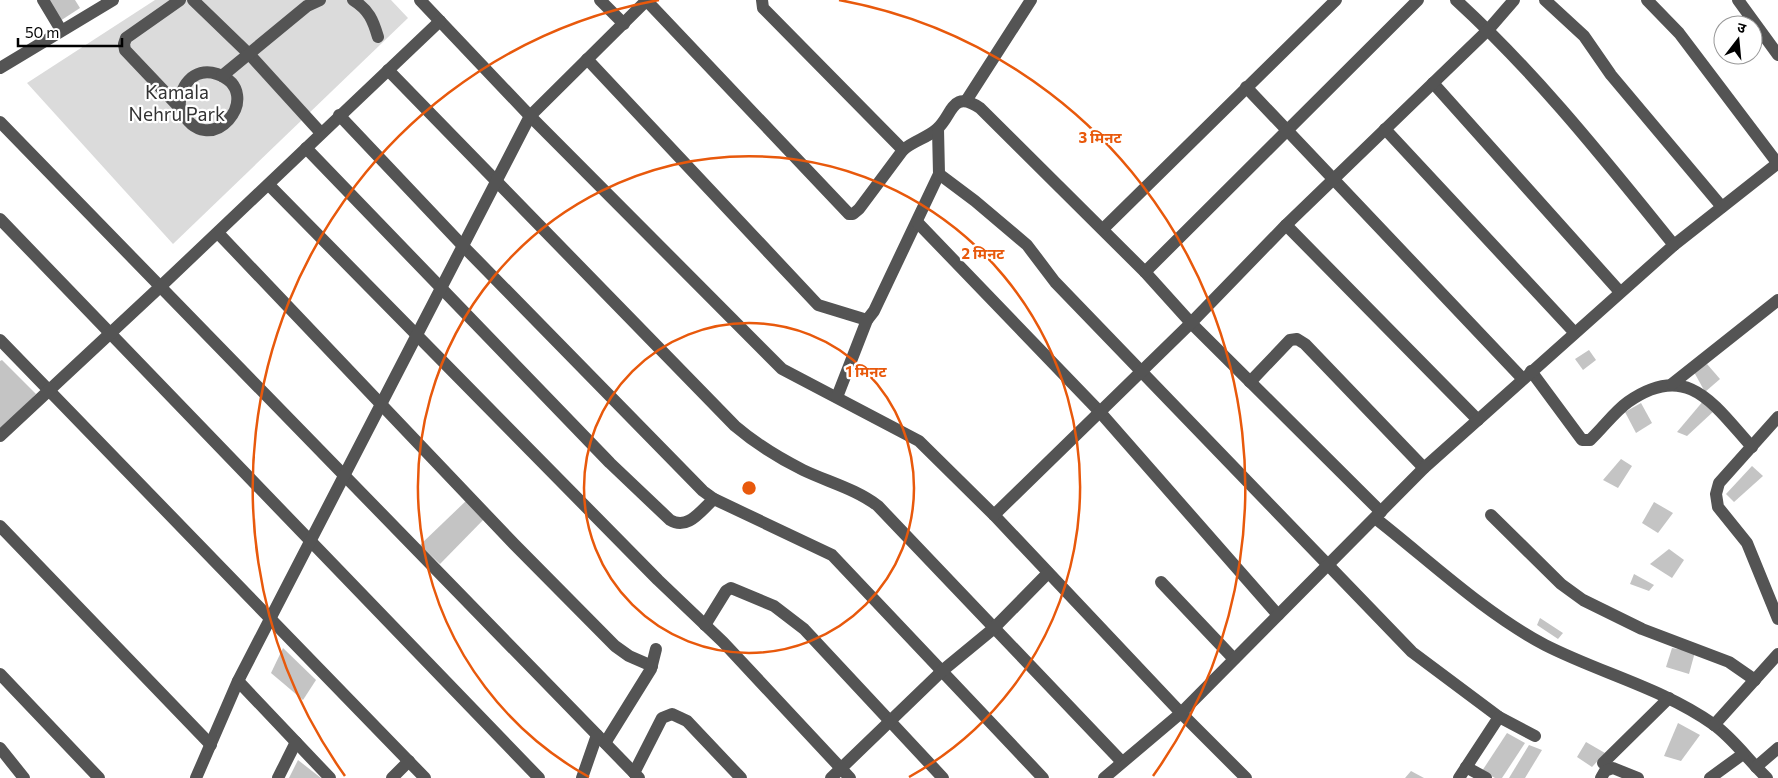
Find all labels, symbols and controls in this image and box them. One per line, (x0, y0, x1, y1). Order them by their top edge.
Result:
scale bar (18, 15, 121, 47)
north arrow (1713, 15, 1763, 65)
text: उ (1735, 18, 1749, 37)
text: 50 m (25, 23, 59, 41)
park label: Kamala Nehru Park (129, 80, 225, 125)
text: 3 मिनट (1078, 128, 1122, 146)
text: 2 मिनट (962, 244, 1005, 262)
text: 1 मिनट (845, 362, 887, 380)
centre of rings (740, 479, 758, 497)

